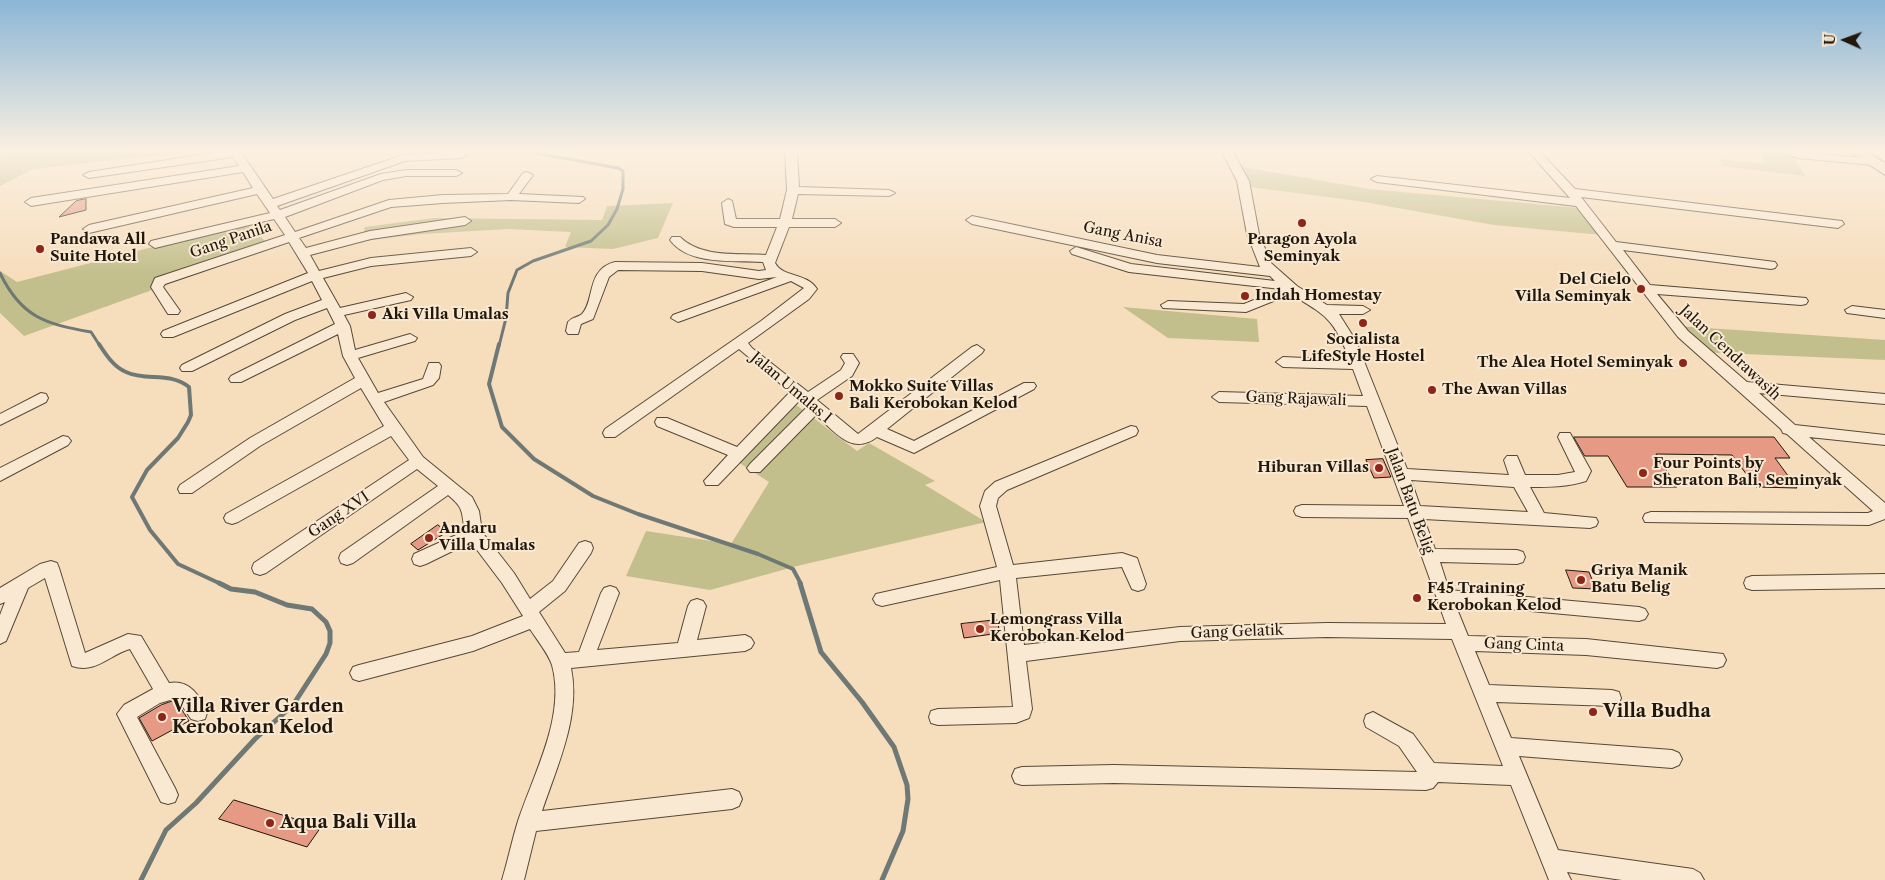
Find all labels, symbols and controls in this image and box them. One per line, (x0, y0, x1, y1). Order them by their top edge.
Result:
north arrow (1820, 15, 1870, 65)
text: U (1821, 33, 1839, 45)
marker: Paragon Ayola Seminyak (1296, 217, 1308, 229)
street label: Gang Panila (188, 218, 274, 262)
street label: Gang Anisa (1082, 218, 1164, 252)
place label: Pandawa All Suite Hotel (50, 231, 146, 266)
place label: Paragon Ayola Seminyak (1247, 231, 1357, 266)
marker: Pandawa All Suite Hotel (34, 243, 46, 255)
place label: Del Cielo Villa Seminyak (1515, 271, 1631, 306)
marker: Del Cielo Villa Seminyak (1635, 283, 1647, 295)
place label: Indah Homestay (1255, 287, 1382, 305)
marker: Indah Homestay (1239, 290, 1251, 302)
street label: Jalan Cendrawasih (1676, 302, 1784, 404)
place label: Aki Villa Umalas (382, 306, 509, 324)
marker: Aki Villa Umalas (366, 309, 378, 321)
marker: Socialista LifeStyle Hostel (1357, 317, 1369, 329)
place label: Socialista LifeStyle Hostel (1301, 331, 1425, 366)
street label: Jalan Umalas I (747, 349, 835, 427)
place label: The Alea Hotel Seminyak (1477, 354, 1673, 372)
marker: The Alea Hotel Seminyak (1677, 357, 1689, 369)
place label: Mokko Suite Villas Bali Kerobokan Kelod (849, 378, 1018, 413)
place label: The Awan Villas (1442, 381, 1567, 399)
marker: The Awan Villas (1426, 384, 1438, 396)
street label: Gang Rajawali (1245, 388, 1347, 410)
marker: Mokko Suite Villas Bali Kerobokan Kelod (833, 390, 845, 402)
street label: Jalan Batu Belig (1382, 446, 1438, 556)
place label: Four Points by Sheraton Bali, Seminyak (1653, 455, 1842, 490)
place label: Hiburan Villas (1257, 459, 1369, 477)
marker: Hiburan Villas (1373, 462, 1385, 474)
marker: Four Points by Sheraton Bali, Seminyak (1637, 467, 1649, 479)
street label: Gang XVI (305, 488, 373, 542)
place label: Andaru Villa Umalas (439, 520, 535, 555)
marker: Andaru Villa Umalas (423, 532, 435, 544)
place label: Griya Manik Batu Belig (1591, 562, 1688, 597)
marker: Griya Manik Batu Belig (1575, 574, 1587, 586)
place label: F45 Training Kerobokan Kelod (1427, 580, 1562, 615)
marker: F45 Training Kerobokan Kelod (1411, 592, 1423, 604)
place label: Lemongrass Villa Kerobokan Kelod (990, 611, 1125, 646)
street label: Gang Gelatik (1190, 621, 1284, 643)
marker: Lemongrass Villa Kerobokan Kelod (974, 623, 986, 635)
street label: Gang Cinta (1484, 635, 1564, 655)
place label: Villa River Garden Kerobokan Kelod (172, 696, 344, 739)
place label: Villa Budha (1603, 701, 1711, 723)
marker: Villa Budha (1587, 706, 1599, 718)
marker: Villa River Garden Kerobokan Kelod (156, 711, 168, 723)
place label: Aqua Bali Villa (280, 812, 417, 834)
marker: Aqua Bali Villa (264, 817, 276, 829)

